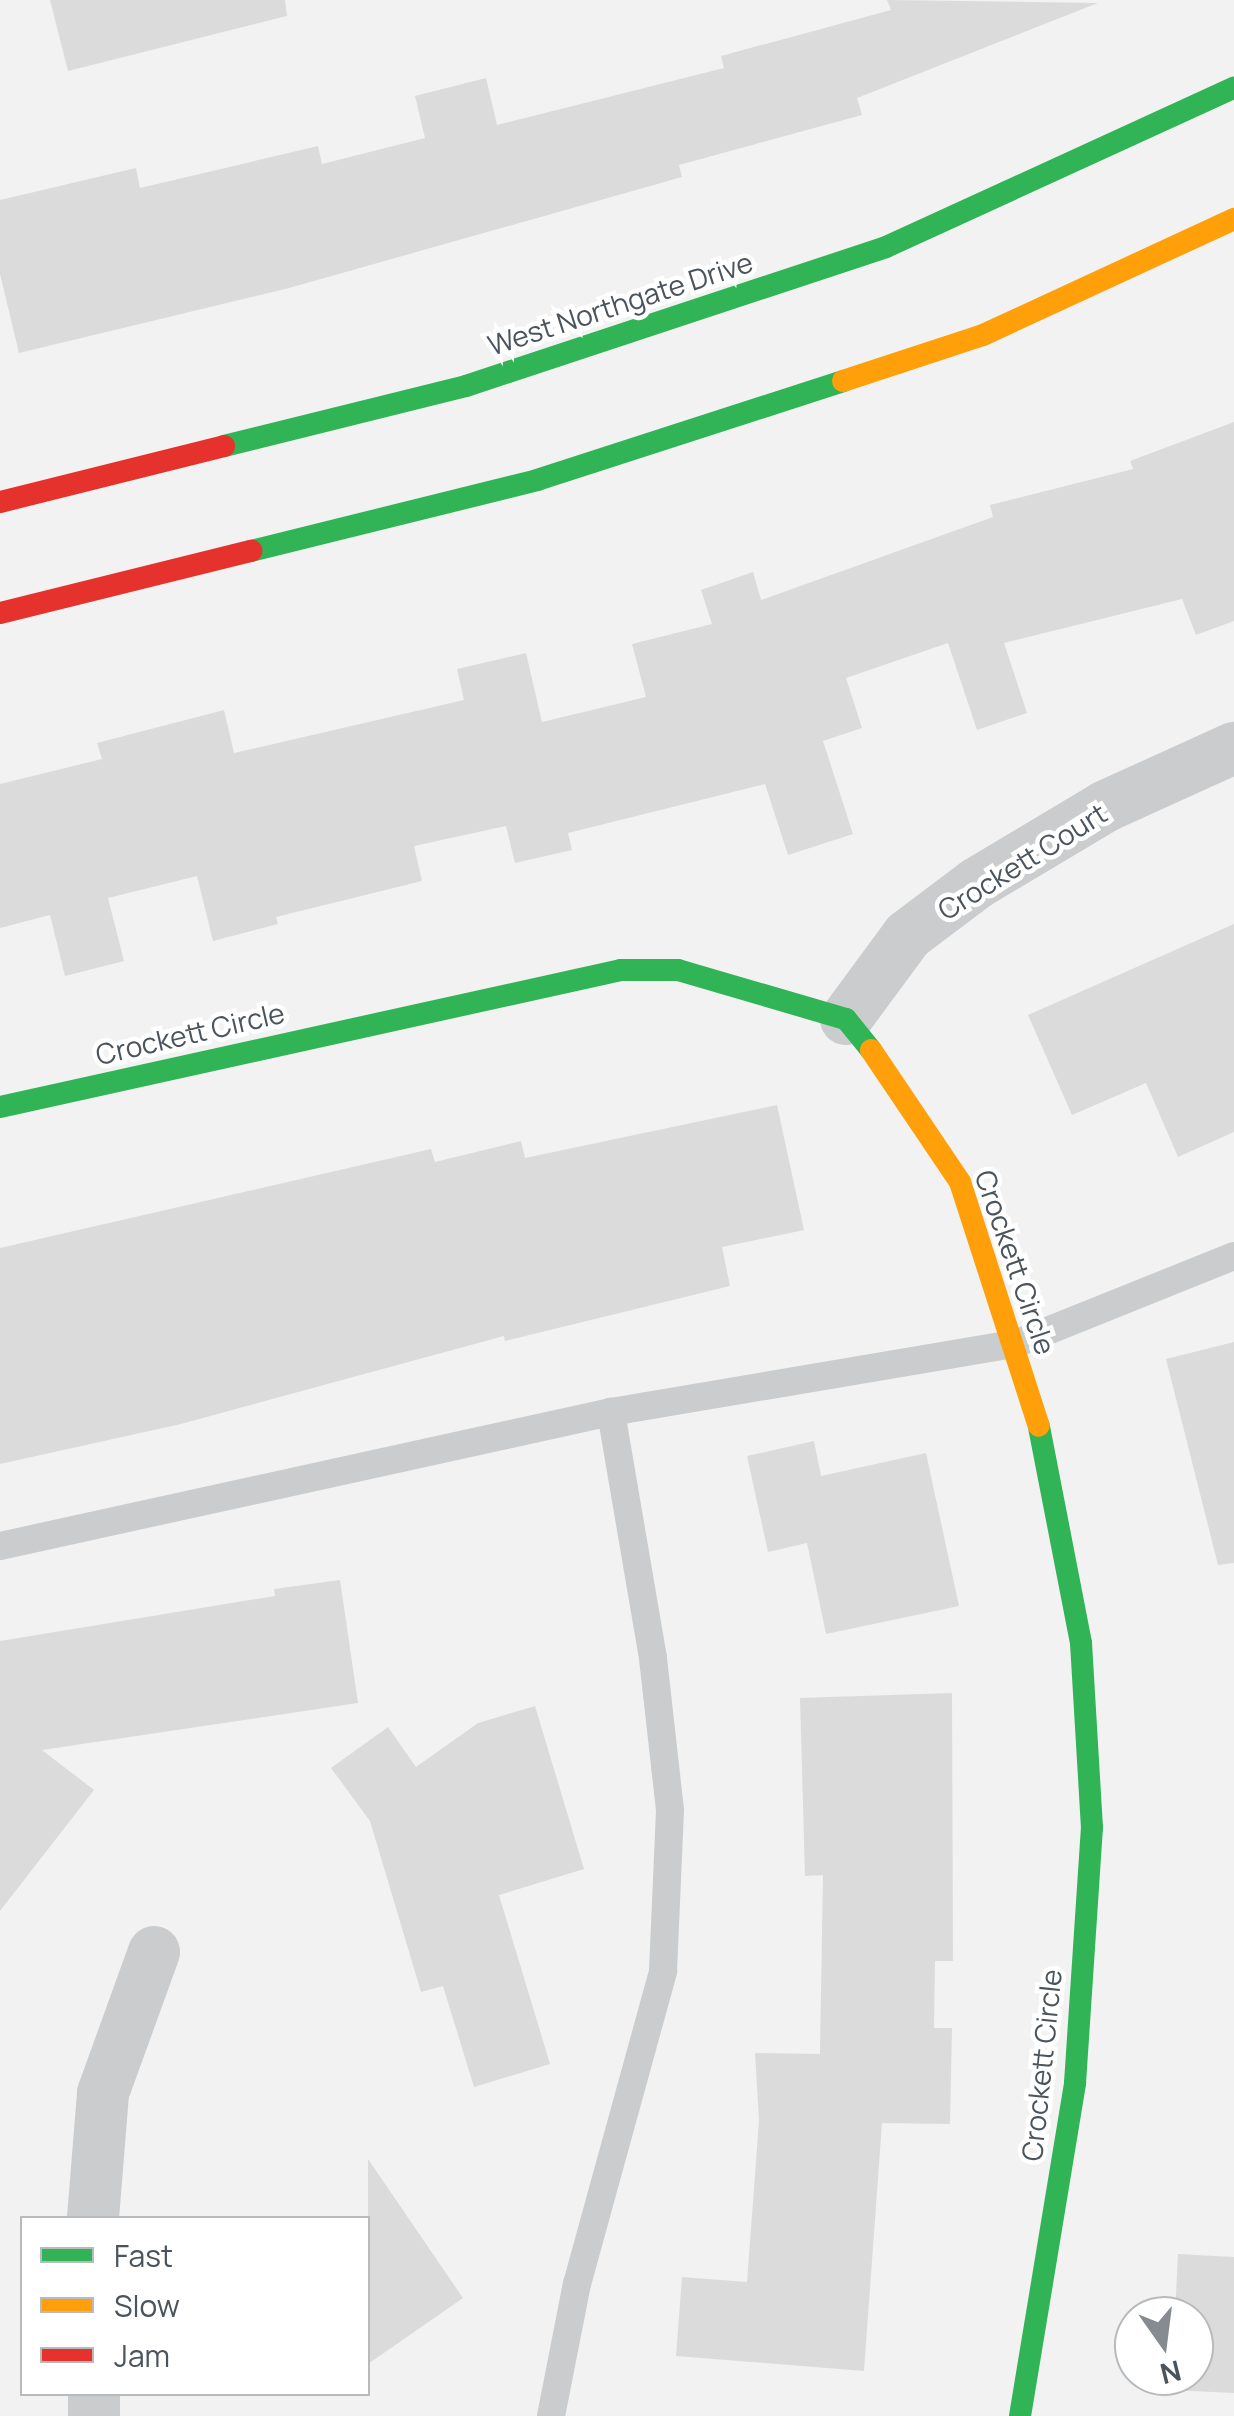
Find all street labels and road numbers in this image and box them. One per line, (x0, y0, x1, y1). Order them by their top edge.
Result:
street label: West Northgate Drive (483, 244, 757, 362)
street label: Crockett Court (931, 796, 1113, 926)
street label: Crockett Circle (92, 995, 288, 1071)
street label: Crockett Circle (969, 1165, 1063, 1359)
street label: Crockett Circle (1014, 1967, 1068, 2163)

